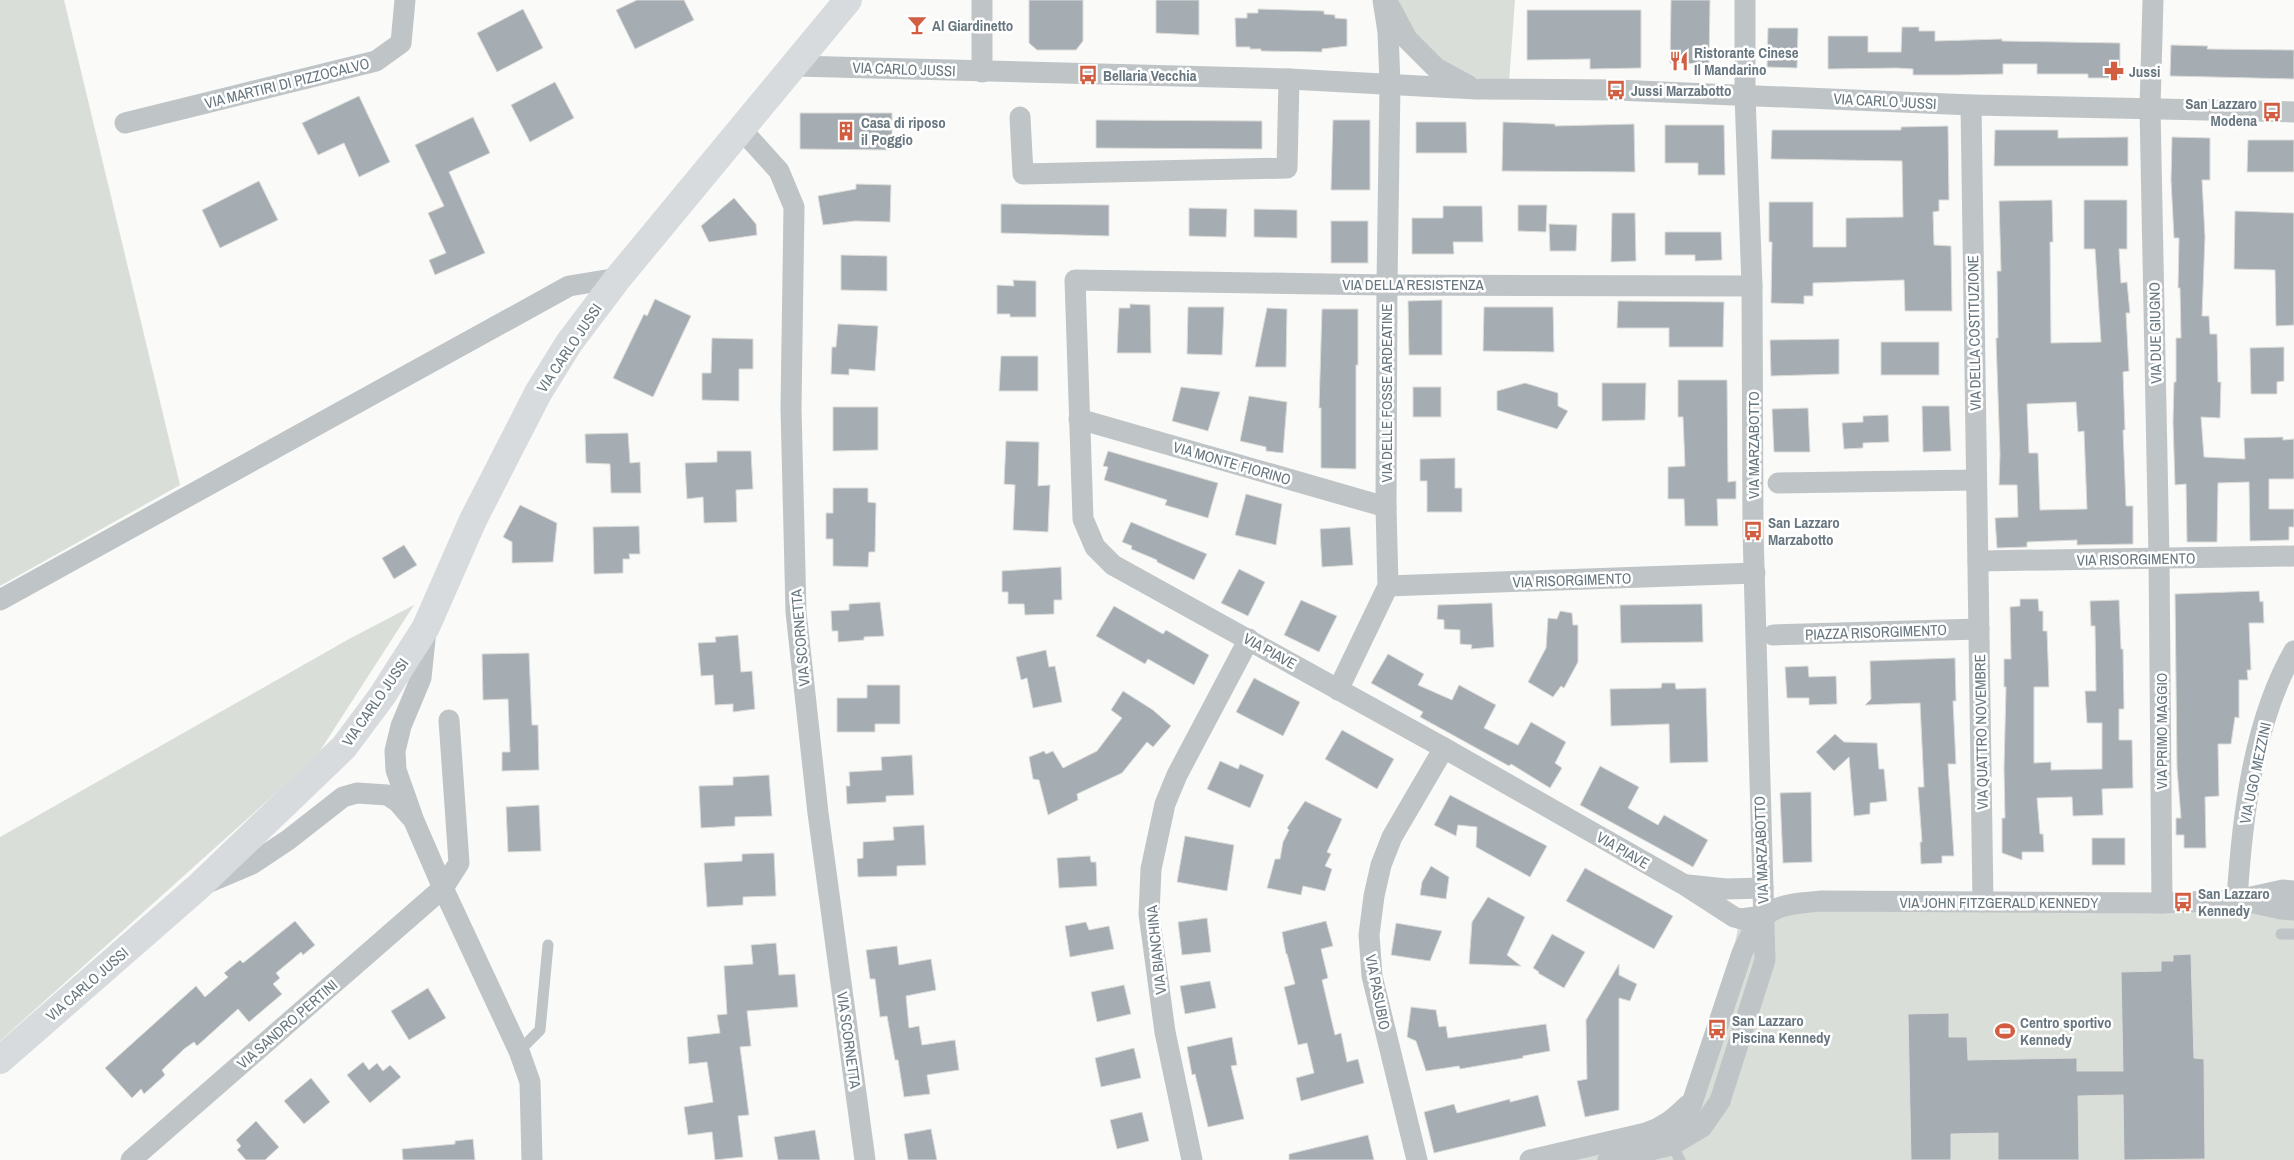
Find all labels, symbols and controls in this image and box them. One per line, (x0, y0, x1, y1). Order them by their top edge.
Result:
bar icon: Al Giardinetto (906, 14, 928, 36)
place label: Al Giardinetto (932, 15, 1013, 36)
place label: Ristorante Cinese Il Mandarino (1694, 42, 1799, 80)
restaurant icon: Ristorante Cinese Il Mandarino (1668, 50, 1690, 72)
street label: VIA MARTIRI DI PIZZOCALVO (202, 52, 372, 114)
street label: VIA CARLO JUSSI (852, 57, 956, 81)
pharmacy icon: Jussi (2103, 60, 2125, 82)
place label: Jussi (2129, 61, 2160, 82)
bus stop icon: Bellaria Vecchia (1077, 64, 1099, 86)
place label: Bellaria Vecchia (1103, 65, 1197, 86)
bus stop icon: Jussi Marzabotto (1605, 79, 1627, 101)
place label: Jussi Marzabotto (1631, 80, 1731, 101)
street label: VIA CARLO JUSSI (1833, 88, 1937, 114)
place label: San Lazzaro Modena (2185, 93, 2257, 131)
bus stop icon: San Lazzaro Modena (2261, 101, 2283, 123)
place label: Casa di riposo il Poggio (861, 112, 946, 150)
building icon: Casa di riposo il Poggio (835, 120, 857, 142)
street label: VIA DELLA COSTITUZIONE (1962, 255, 1986, 411)
street label: VIA DELLA RESISTENZA (1342, 274, 1485, 295)
street label: VIA DUE GIUGNO (2144, 282, 2166, 384)
street label: VIA CARLO JUSSI (531, 299, 607, 397)
street label: VIA DELLE FOSSE ARDEATINE (1376, 304, 1397, 482)
street label: VIA MARZABOTTO (1743, 391, 1764, 499)
street label: VIA MONTE FIORINO (1171, 436, 1293, 490)
place label: San Lazzaro Marzabotto (1768, 512, 1840, 550)
bus stop icon: San Lazzaro Marzabotto (1742, 520, 1764, 542)
street label: VIA RISORGIMENTO (2076, 547, 2196, 571)
street label: VIA RISORGIMENTO (1512, 567, 1632, 593)
street label: VIA SCORNETTA (785, 588, 815, 687)
street label: PIAZZA RISORGIMENTO (1805, 619, 1947, 645)
street label: VIA PIAVE (1240, 628, 1300, 674)
street label: VIA CARLO JUSSI (337, 654, 413, 750)
street label: VIA QUATTRO NOVEMBRE (1969, 654, 1993, 810)
street label: VIA PRIMO MAGGIO (2151, 673, 2172, 789)
street label: VIA UGO MEZZINI (2234, 720, 2276, 826)
street label: VIA MARZABOTTO (1749, 796, 1773, 904)
street label: VIA PIAVE (1593, 826, 1653, 874)
place label: San Lazzaro Kennedy (2198, 883, 2270, 921)
bus stop icon: San Lazzaro Kennedy (2172, 891, 2194, 913)
street label: VIA JOHN FITZGERALD KENNEDY (1900, 892, 2099, 913)
street label: VIA BIANCHINA (1141, 904, 1171, 996)
street label: VIA CARLO JUSSI (41, 942, 133, 1026)
street label: VIA PASUBIO (1360, 953, 1396, 1031)
street label: VIA SANDRO PERTINI (232, 974, 342, 1074)
street label: VIA SCORNETTA (832, 990, 866, 1091)
place label: San Lazzaro Piscina Kennedy (1732, 1010, 1831, 1048)
place label: Centro sportivo Kennedy (2020, 1012, 2112, 1050)
bus stop icon: San Lazzaro Piscina Kennedy (1706, 1018, 1728, 1040)
sports icon: Centro sportivo Kennedy (1994, 1020, 2016, 1042)

